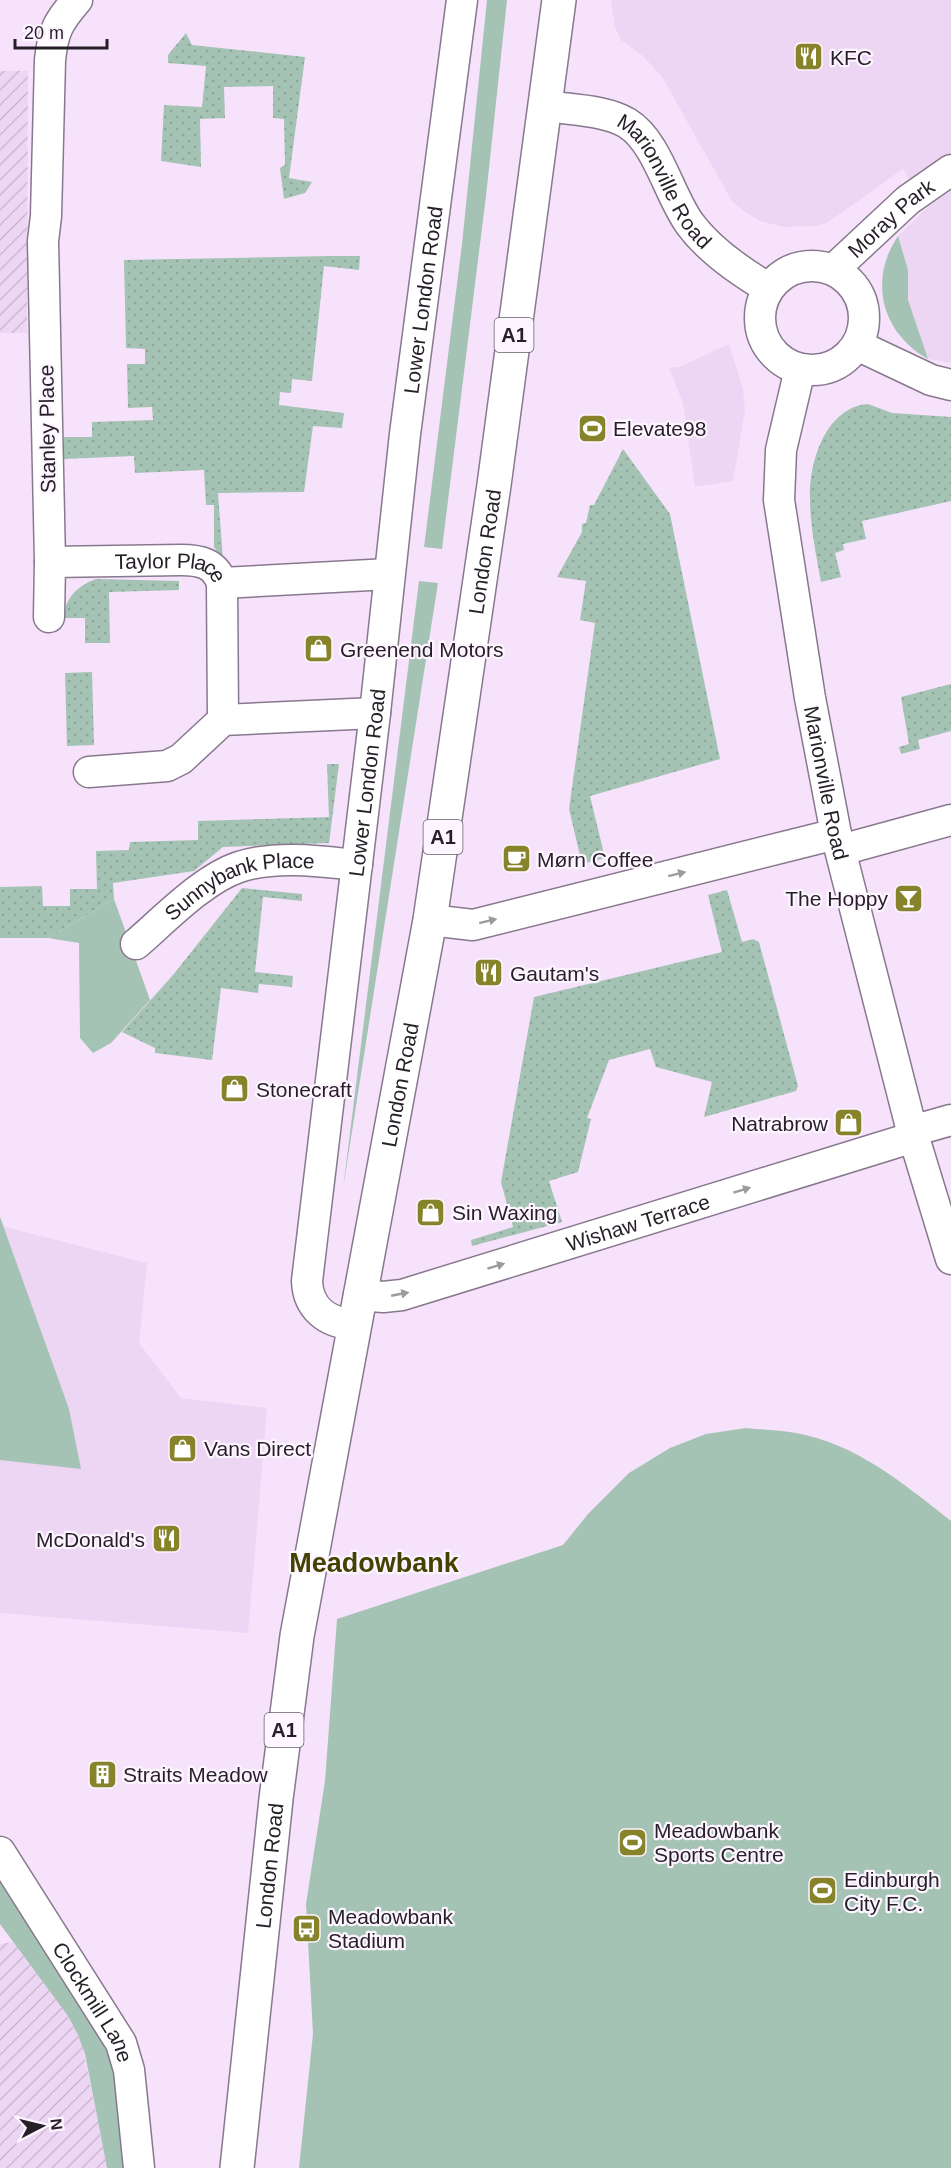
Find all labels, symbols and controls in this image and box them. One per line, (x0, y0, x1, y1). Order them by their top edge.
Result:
scale bar (15, 12, 106, 50)
text: 20 m (24, 23, 64, 43)
restaurant icon: KFC (793, 41, 825, 73)
place label: KFC (830, 46, 872, 69)
street label: Marionville Road (614, 109, 716, 253)
street label: Moray Park (843, 174, 939, 262)
street label: Lower London Road (399, 205, 446, 395)
road number: A1 (494, 318, 534, 352)
street label: Stanley Place (34, 365, 60, 493)
sports icon: Elevate98 (576, 412, 608, 444)
place label: Elevate98 (613, 417, 706, 440)
street label: London Road (464, 488, 505, 616)
street label: Taylor Place (115, 548, 231, 586)
shop icon: Greenend Motors (303, 633, 335, 665)
place label: Greenend Motors (340, 638, 503, 661)
street label: Lower London Road (344, 687, 389, 878)
street label: Marionville Road (800, 704, 854, 862)
road number: A1 (424, 820, 462, 854)
cafe icon: Mørn Coffee (500, 843, 532, 875)
street label: Sunnybank Place (160, 848, 315, 925)
place label: Mørn Coffee (537, 848, 653, 871)
one-way arrow (667, 868, 686, 878)
bar icon: The Hoppy (893, 882, 925, 914)
place label: The Hoppy (785, 887, 888, 910)
one-way arrow (478, 916, 497, 926)
restaurant icon: Gautam's (473, 957, 505, 989)
place label: Gautam's (510, 962, 599, 985)
street label: London Road (377, 1021, 422, 1149)
shop icon: Stonecraft (219, 1073, 251, 1105)
place label: Stonecraft (256, 1078, 352, 1101)
shop icon: Natrabrow (833, 1107, 865, 1139)
place label: Natrabrow (731, 1112, 829, 1135)
one-way arrow (734, 1185, 752, 1194)
street label: Wishaw Terrace (563, 1189, 712, 1255)
shop icon: Sin Waxing (415, 1196, 447, 1228)
place label: Sin Waxing (452, 1201, 557, 1224)
one-way arrow (487, 1261, 505, 1270)
one-way arrow (391, 1289, 410, 1298)
shop icon: Vans Direct (167, 1432, 199, 1464)
place label: Vans Direct (204, 1437, 311, 1460)
restaurant icon: McDonald's (150, 1523, 182, 1555)
place label: McDonald's (36, 1528, 145, 1551)
district label: Meadowbank (289, 1548, 460, 1578)
road number: A1 (264, 1713, 304, 1747)
building icon: Straits Meadow (86, 1758, 118, 1790)
place label: Straits Meadow (123, 1763, 269, 1786)
street label: London Road (251, 1802, 287, 1930)
place label: Meadowbank Sports Centre (654, 1819, 784, 1866)
sports icon: Meadowbank Sports Centre (617, 1826, 649, 1858)
place label: Edinburgh City F.C. (844, 1868, 940, 1915)
sports icon: Edinburgh City F.C. (807, 1875, 839, 1907)
place label: Meadowbank Stadium (328, 1905, 453, 1952)
bus stop icon: Meadowbank Stadium (291, 1912, 323, 1944)
street label: Clockmill Lane (48, 1938, 137, 2065)
north arrow (12, 2096, 72, 2156)
text: N (47, 2117, 66, 2131)

